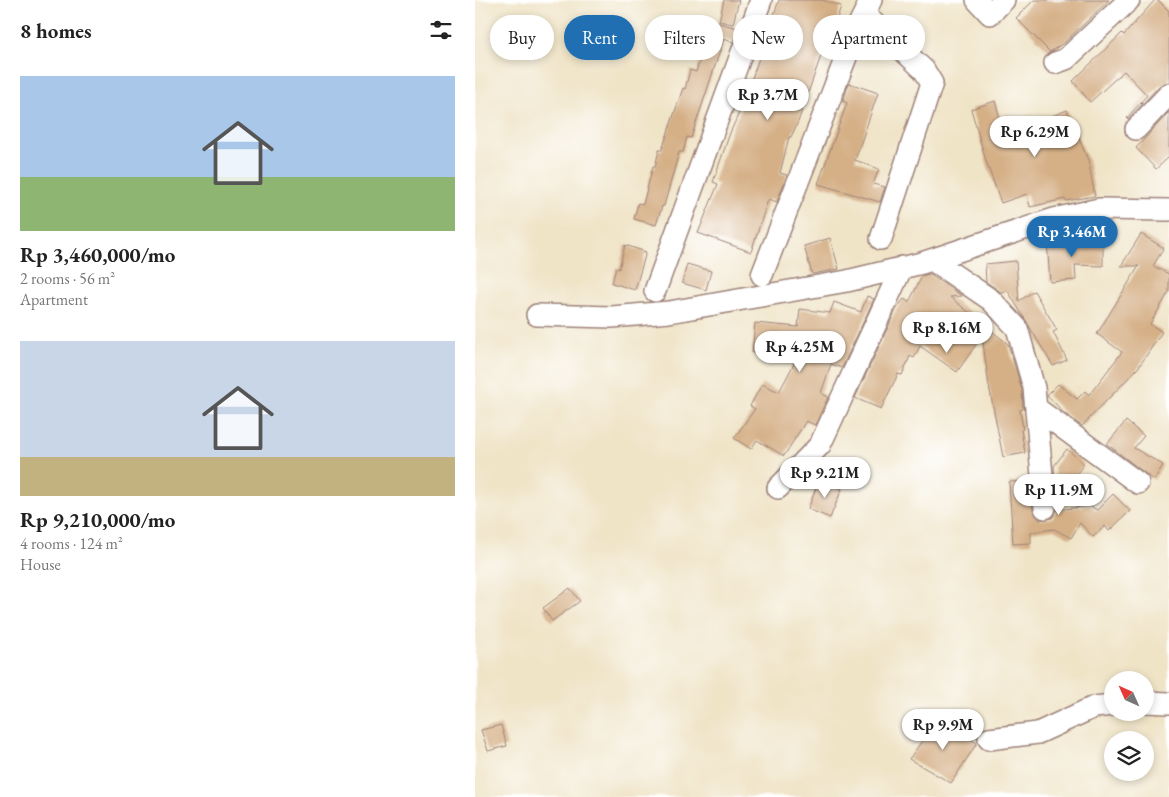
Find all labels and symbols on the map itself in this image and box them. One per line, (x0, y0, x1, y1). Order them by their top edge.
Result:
pin: Rp 3.7M (722, 78, 814, 121)
pin: Rp 6.29M (983, 116, 1087, 158)
pin: Rp 3.46M (1020, 216, 1124, 258)
pin: Rp 8.16M (895, 312, 999, 354)
pin: Rp 4.25M (748, 330, 852, 373)
pin: Rp 9.21M (773, 456, 877, 499)
pin: Rp 11.9M (1007, 474, 1111, 516)
north arrow (1104, 671, 1154, 721)
pin: Rp 9.9M (897, 708, 989, 751)

